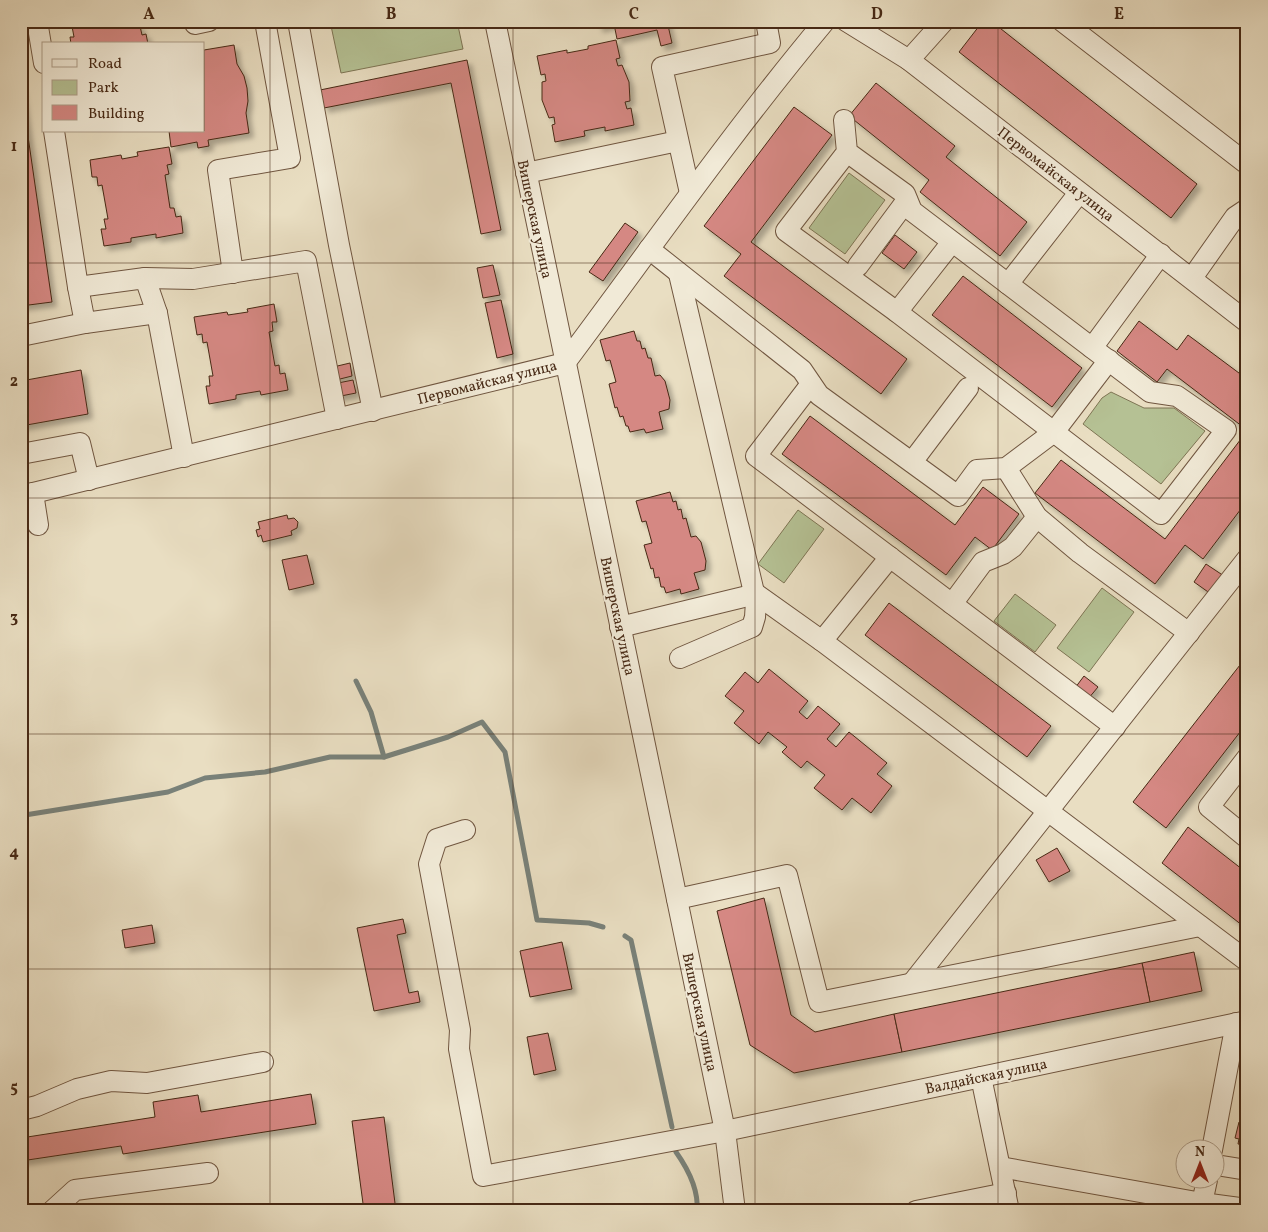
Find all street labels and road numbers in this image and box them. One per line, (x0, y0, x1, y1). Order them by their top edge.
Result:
street label: Первомайская улица (992, 123, 1118, 228)
street label: Вишерская улица (511, 158, 556, 281)
street label: Первомайская улица (415, 356, 559, 411)
street label: Вишерская улица (594, 555, 639, 678)
street label: Вишерская улица (676, 951, 721, 1074)
street label: Валдайская улица (923, 1054, 1049, 1101)

